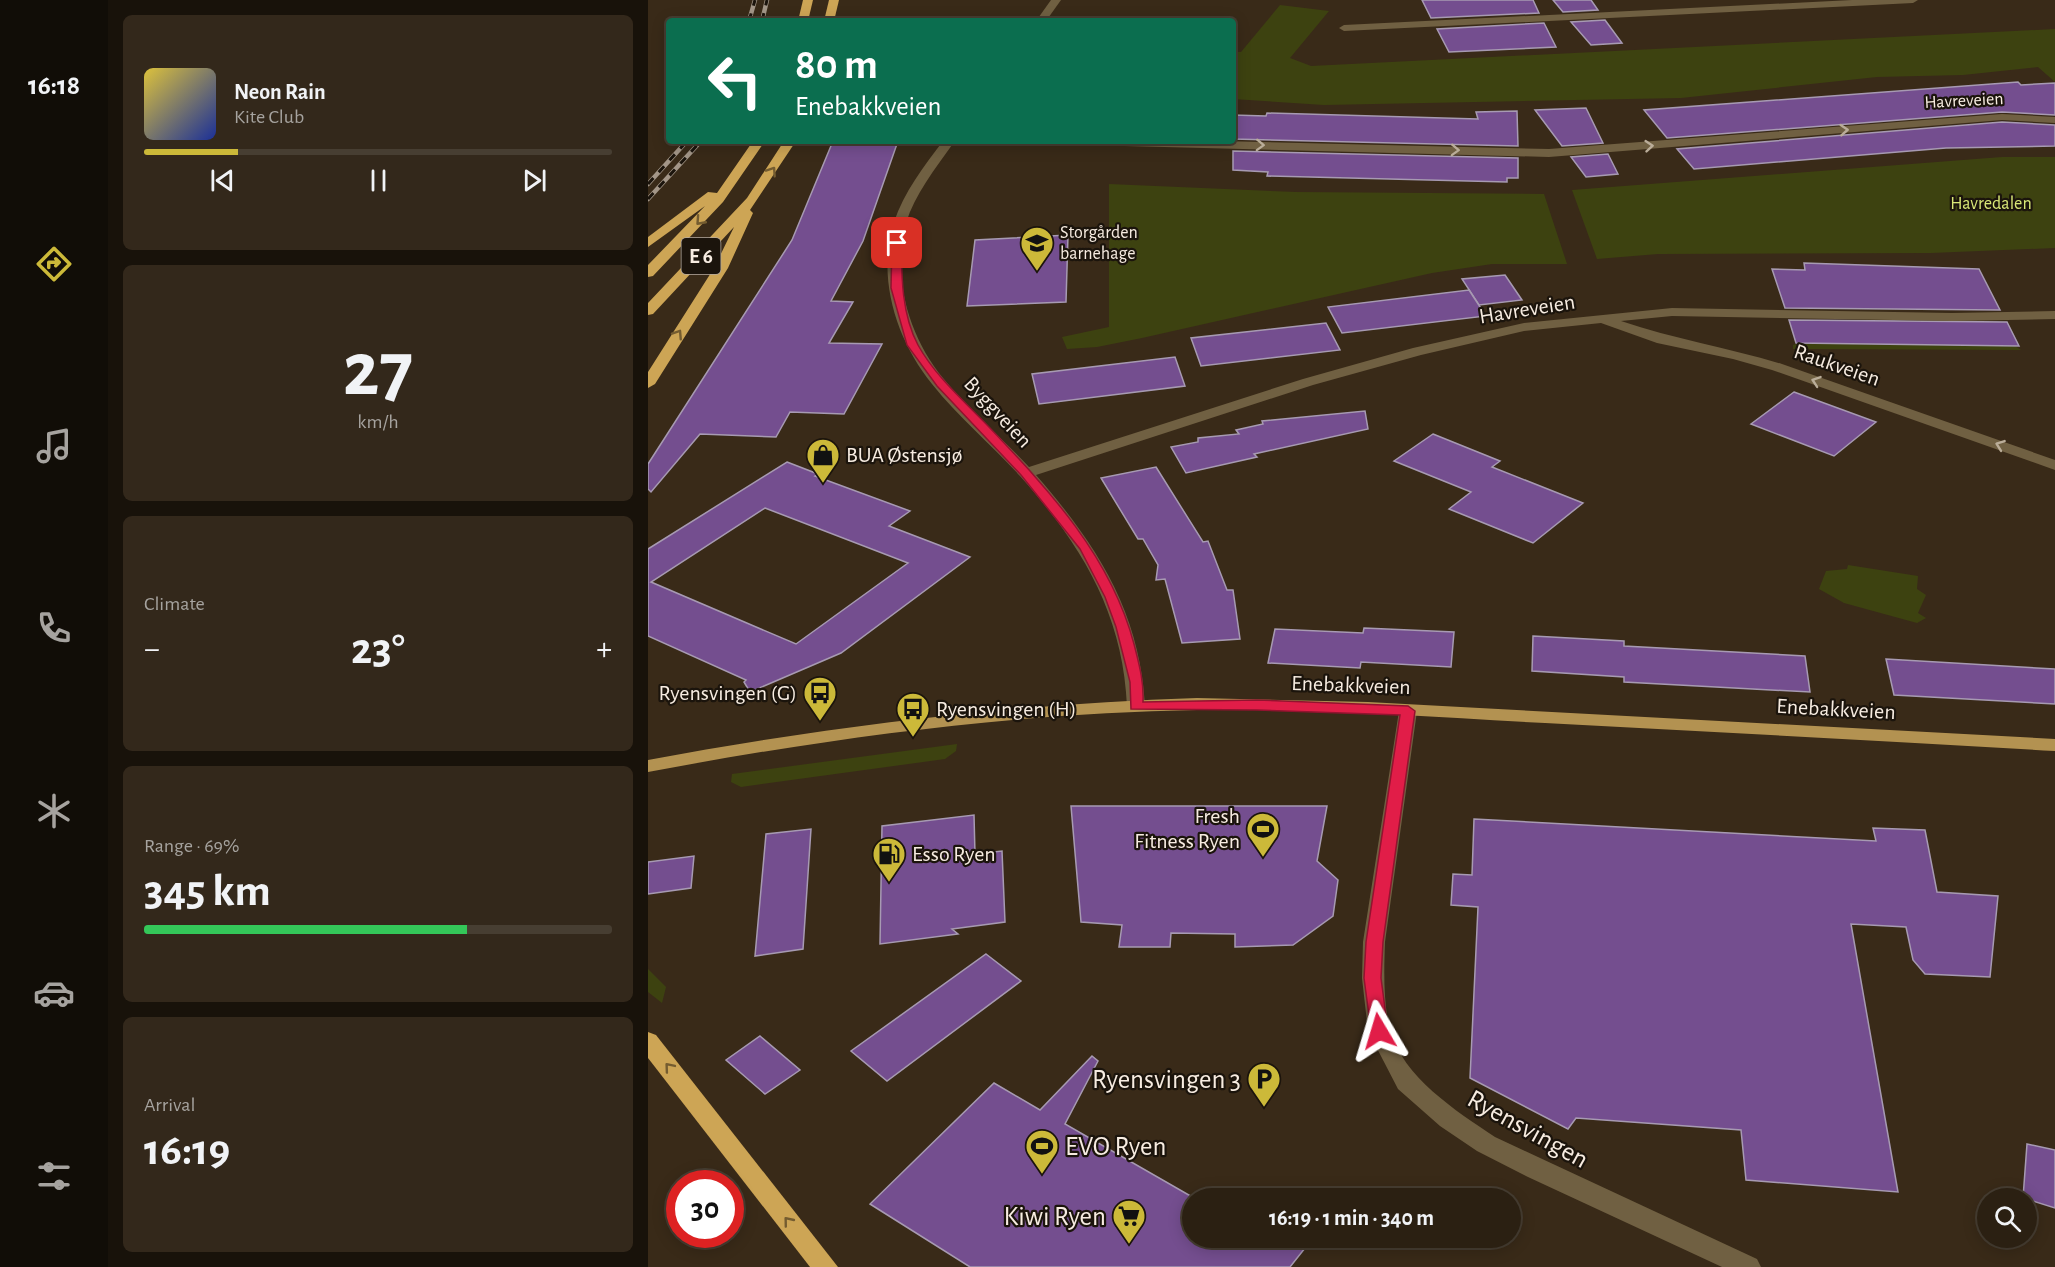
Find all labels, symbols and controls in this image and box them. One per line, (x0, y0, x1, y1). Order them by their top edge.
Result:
icon: left (696, 42, 774, 120)
text: 80 m (795, 44, 878, 86)
text: 16:18 (28, 72, 80, 99)
text: Neon Rain (234, 81, 326, 103)
street label: Havreveien (1924, 90, 2004, 112)
text: Enebakkveien (795, 93, 942, 120)
text: Kite Club (234, 107, 304, 127)
one-way arrow (1839, 123, 1848, 136)
one-way arrow (1255, 139, 1264, 151)
one-way arrow (1645, 140, 1654, 153)
one-way arrow (1450, 144, 1459, 157)
icon: previous (206, 164, 239, 197)
icon: pause (362, 164, 395, 197)
icon: next (518, 164, 551, 197)
one-way arrow (765, 167, 776, 178)
park label: Havredalen (1950, 195, 2032, 213)
one-way arrow (696, 214, 707, 225)
pin (871, 217, 922, 268)
place label: Storgården barnehage (1060, 224, 1138, 263)
school or university icon: Storgården barnehage (1019, 225, 1055, 272)
icon: arrive (880, 226, 913, 259)
road number: E 6 (682, 238, 720, 274)
icon: directions (33, 243, 75, 285)
street label: Havreveien (1477, 291, 1577, 327)
one-way arrow (671, 330, 682, 341)
text: 27 (343, 332, 413, 410)
street label: Raukveien (1791, 340, 1883, 390)
street label: Byggveien (960, 372, 1036, 452)
one-way arrow (1811, 376, 1822, 389)
text: km/h (357, 412, 399, 432)
icon: music (33, 425, 75, 467)
shop icon: BUA Østensjø (805, 437, 841, 484)
one-way arrow (1995, 439, 2006, 452)
place label: BUA Østensjø (846, 444, 963, 466)
text: Climate (144, 594, 205, 614)
icon: phone (33, 607, 75, 649)
text: 23° (351, 627, 405, 672)
text: − (144, 633, 160, 666)
text: + (596, 633, 612, 666)
street label: Enebakkveien (1291, 672, 1411, 698)
bus stop icon: Ryensvingen (G) (802, 675, 838, 722)
place label: Ryensvingen (G) (658, 682, 797, 704)
bus stop icon: Ryensvingen (H) (895, 691, 931, 738)
street label: Enebakkveien (1776, 695, 1896, 723)
place label: Ryensvingen (H) (936, 698, 1076, 720)
icon: climate (33, 790, 75, 832)
place label: Fresh Fitness Ryen (1134, 805, 1240, 852)
sports icon: Fresh Fitness Ryen (1245, 811, 1281, 858)
text: Range · 69% (144, 836, 239, 856)
fuel station icon: Esso Ryen (871, 836, 907, 883)
place label: Esso Ryen (912, 843, 996, 865)
text: 345 km (144, 869, 271, 914)
icon: car (33, 972, 75, 1014)
position arrow (1347, 999, 1411, 1063)
parking icon: Ryensvingen 3 (1246, 1061, 1282, 1108)
one-way arrow (665, 1063, 676, 1074)
place label: Ryensvingen 3 (1092, 1066, 1241, 1094)
street label: Ryensvingen (1463, 1085, 1593, 1174)
text: Arrival (144, 1095, 195, 1115)
text: 16:19 (144, 1128, 230, 1173)
sports icon: EVO Ryen (1024, 1128, 1060, 1175)
place label: EVO Ryen (1065, 1133, 1166, 1161)
icon: filters (33, 1155, 75, 1197)
speed limit sign: 30 (666, 1170, 744, 1248)
map controls (1977, 1188, 2037, 1248)
button: search (1977, 1188, 2037, 1248)
supermarket icon: Kiwi Ryen (1111, 1198, 1147, 1245)
place label: Kiwi Ryen (1004, 1203, 1106, 1231)
text: 16:19 · 1 min · 340 m (1269, 1207, 1434, 1229)
one-way arrow (784, 1217, 795, 1228)

